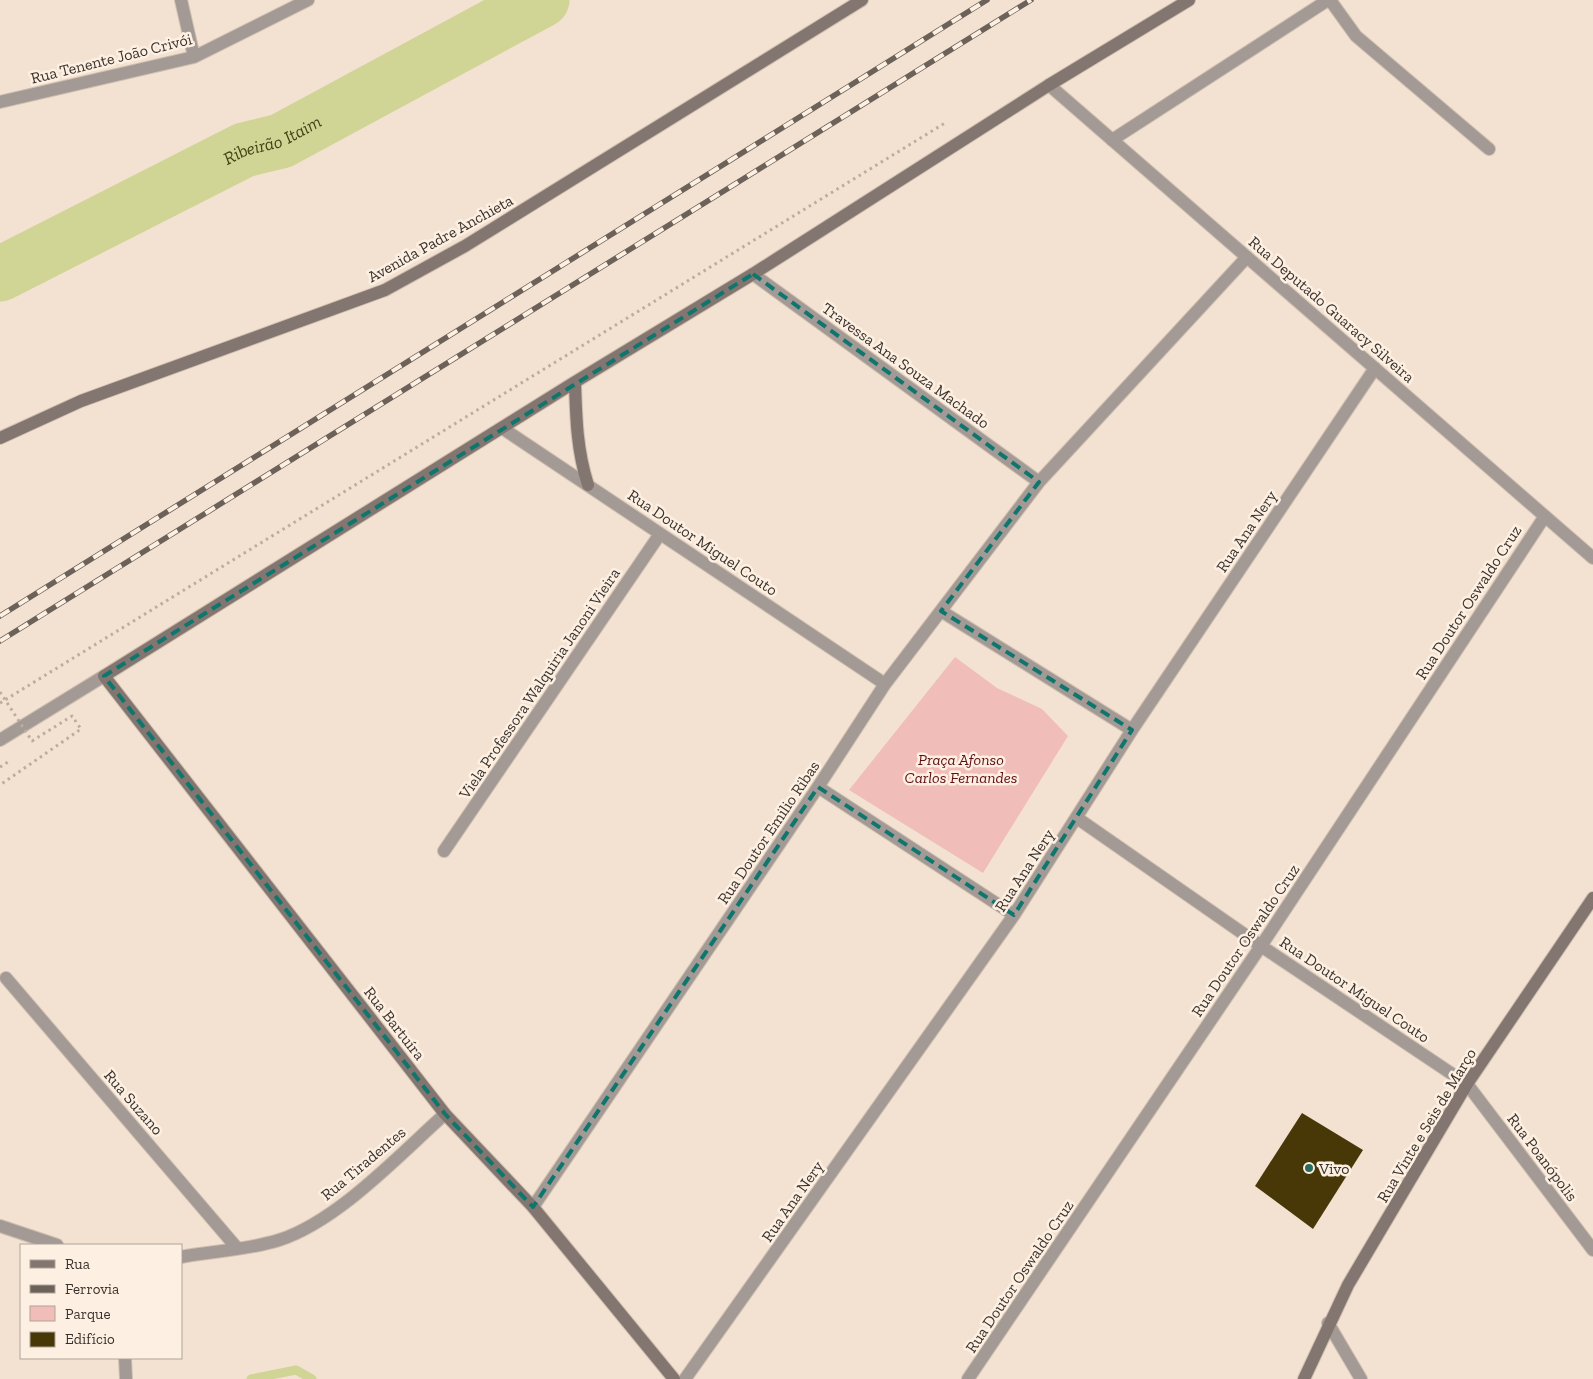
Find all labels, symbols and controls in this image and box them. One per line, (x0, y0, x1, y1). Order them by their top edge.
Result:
street label: Rua Tenente João Crivói (29, 29, 194, 88)
water label: Ribeirão Itaim (220, 110, 325, 170)
street label: Avenida Padre Anchieta (364, 190, 517, 286)
street label: Rua Deputado Guaracy Silveira (1245, 232, 1419, 387)
street label: Travessa Ana Souza Machado (818, 298, 993, 433)
street label: Rua Doutor Miguel Couto (624, 485, 781, 600)
street label: Rua Ana Nery (1212, 486, 1281, 576)
street label: Rua Doutor Oswaldo Cruz (1411, 522, 1525, 683)
street label: Viela Professora Walquiria Janoni Vieira (454, 564, 624, 803)
park label: Praça Afonso Carlos Fernandes (905, 750, 1017, 787)
street label: Rua Doutor Emilio Ribas (713, 757, 823, 908)
street label: Rua Ana Nery (991, 825, 1059, 915)
street label: Rua Doutor Oswaldo Cruz (1187, 860, 1304, 1020)
street label: Rua Doutor Miguel Couto (1276, 932, 1433, 1047)
street label: Rua Bartuíra (360, 983, 429, 1064)
street label: Rua Vinte e Seis de Março (1373, 1045, 1480, 1206)
street label: Rua Suzano (100, 1066, 167, 1139)
street label: Rua Poanópolis (1503, 1110, 1582, 1205)
street label: Rua Tiradentes (317, 1122, 410, 1204)
street label: Rua Ana Nery (758, 1156, 828, 1245)
place label: Vivo (1318, 1159, 1349, 1178)
marker: Vivo (1303, 1162, 1315, 1174)
street label: Rua Doutor Oswaldo Cruz (961, 1196, 1078, 1356)
legend (20, 1244, 182, 1359)
text: Rua (65, 1255, 90, 1273)
text: Ferrovia (65, 1280, 119, 1298)
text: Parque (65, 1305, 111, 1323)
text: Edifício (65, 1330, 115, 1348)

